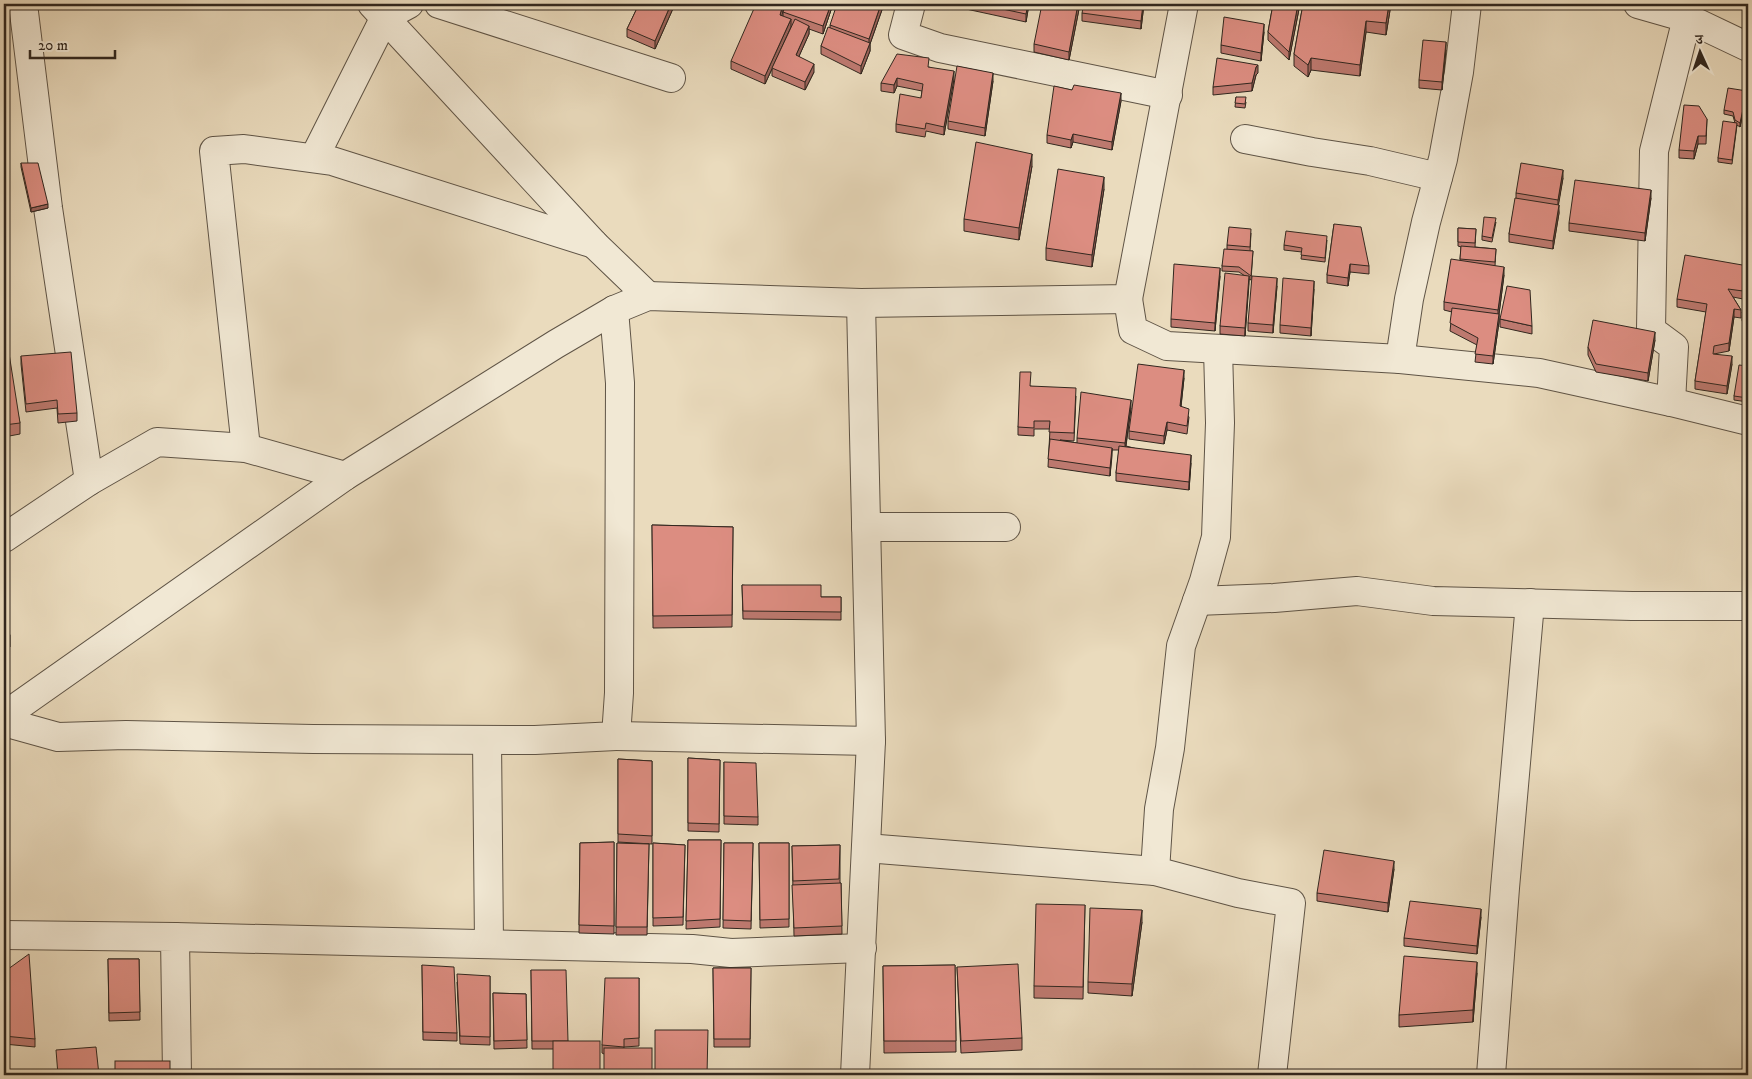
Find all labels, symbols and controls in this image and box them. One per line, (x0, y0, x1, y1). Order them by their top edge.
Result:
scale bar (30, 28, 115, 60)
north arrow (1674, 28, 1724, 78)
text: उ (1694, 31, 1704, 49)
text: 20 m (38, 36, 68, 55)

